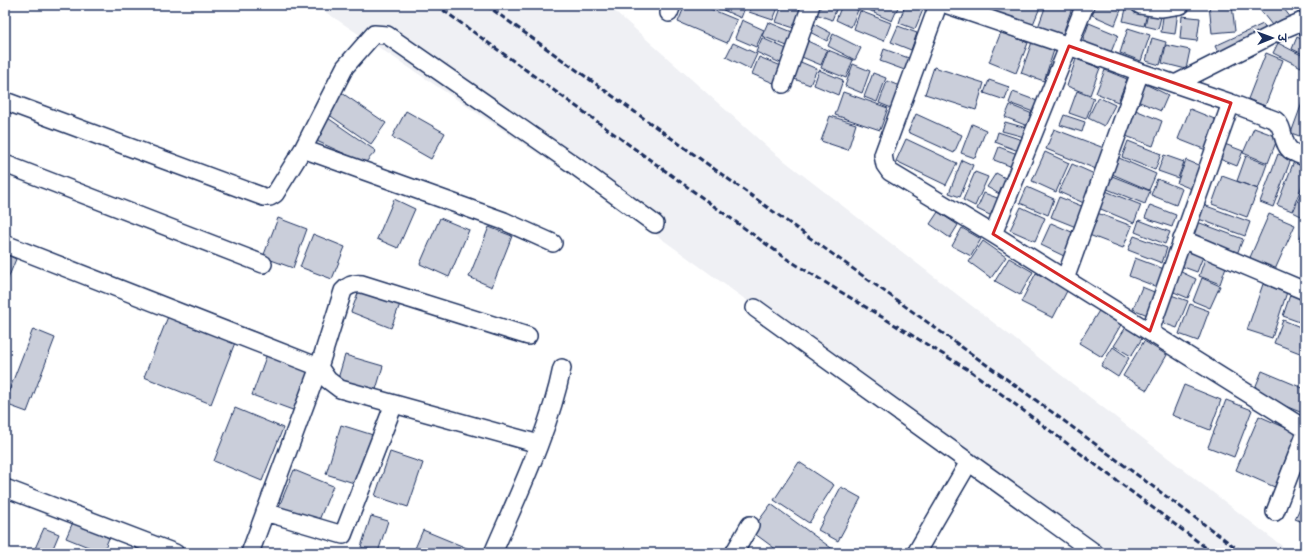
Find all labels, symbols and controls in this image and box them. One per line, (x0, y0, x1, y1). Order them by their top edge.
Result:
north arrow (1252, 18, 1292, 58)
text: उ (1275, 33, 1288, 43)

